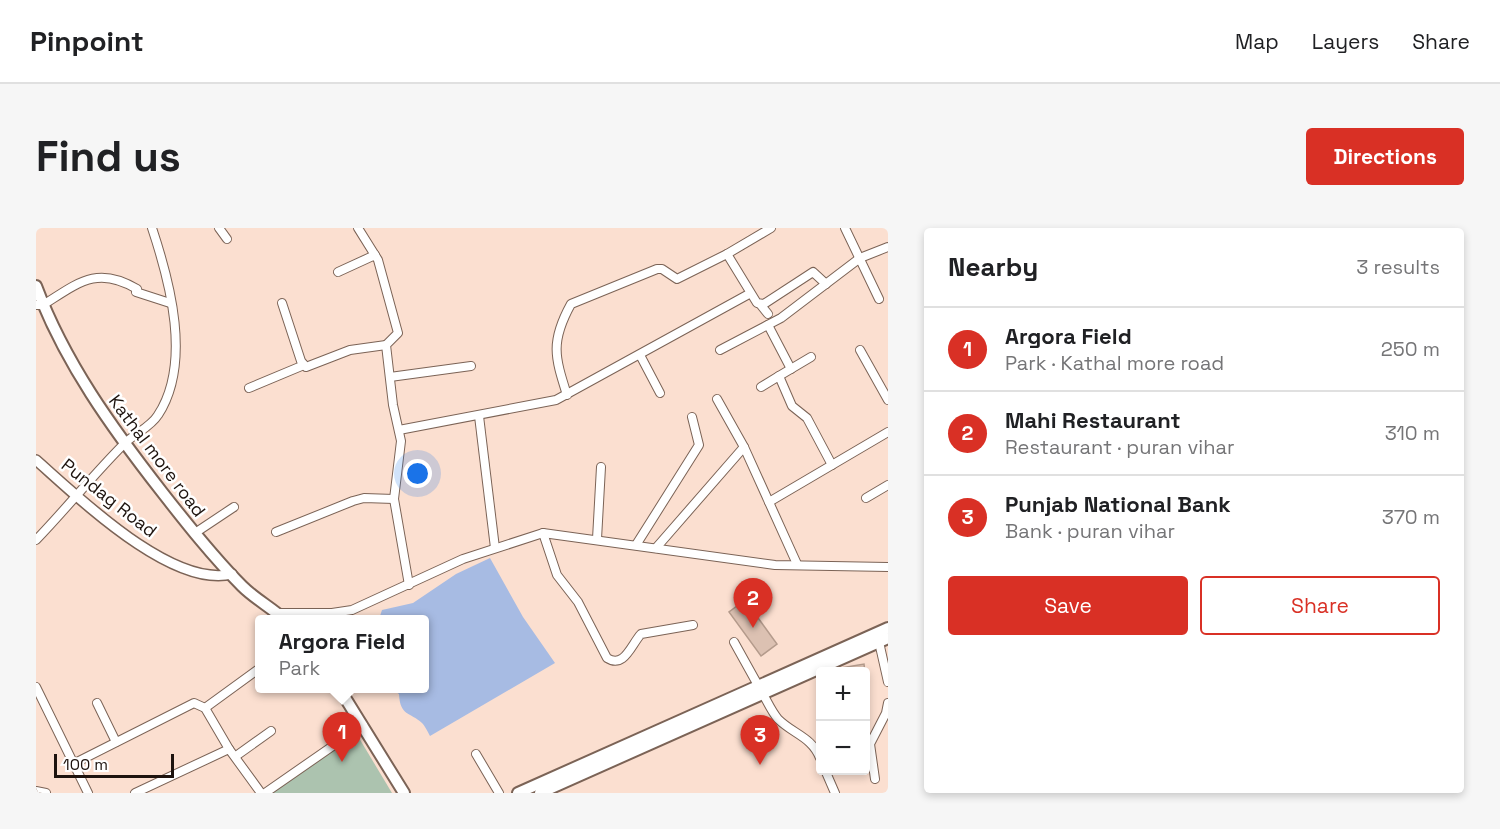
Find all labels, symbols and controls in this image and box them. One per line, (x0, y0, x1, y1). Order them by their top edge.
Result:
text: Pinpoint (30, 23, 144, 59)
text: Map (1235, 28, 1279, 55)
text: Layers (1312, 28, 1379, 55)
text: Share (1412, 28, 1470, 55)
button: Directions (1306, 128, 1464, 185)
text: Find us (36, 130, 181, 183)
text: Nearby (948, 250, 1038, 284)
text: 3 results (1356, 254, 1440, 280)
text: Argora Field (1005, 322, 1132, 350)
text: 1 (963, 336, 972, 362)
text: 250 m (1381, 336, 1440, 362)
text: Park · Kathal more road (1005, 350, 1224, 376)
street label: Kathal more road (104, 390, 211, 521)
text: Mahi Restaurant (1005, 406, 1180, 434)
text: 2 (962, 420, 973, 446)
text: 310 m (1385, 420, 1440, 446)
text: Restaurant · puran vihar (1005, 434, 1235, 460)
street label: Pundag Road (57, 453, 162, 542)
your location (403, 459, 432, 488)
text: Punjab National Bank (1005, 490, 1231, 518)
text: 3 (961, 504, 974, 530)
text: 370 m (1382, 504, 1440, 530)
text: Bank · puran vihar (1005, 518, 1175, 544)
button: Save (948, 576, 1188, 635)
button: Share (1200, 576, 1440, 635)
pin: 2 (734, 578, 772, 628)
popup (255, 615, 429, 693)
text: Argora Field (279, 627, 405, 655)
text: Park (279, 655, 320, 681)
map controls (816, 667, 870, 775)
button: + (816, 667, 870, 721)
pin: 1 (322, 712, 362, 762)
pin: 3 (740, 716, 780, 765)
button: − (816, 721, 870, 775)
scale bar (54, 751, 174, 778)
text: 100 m (63, 754, 108, 775)

